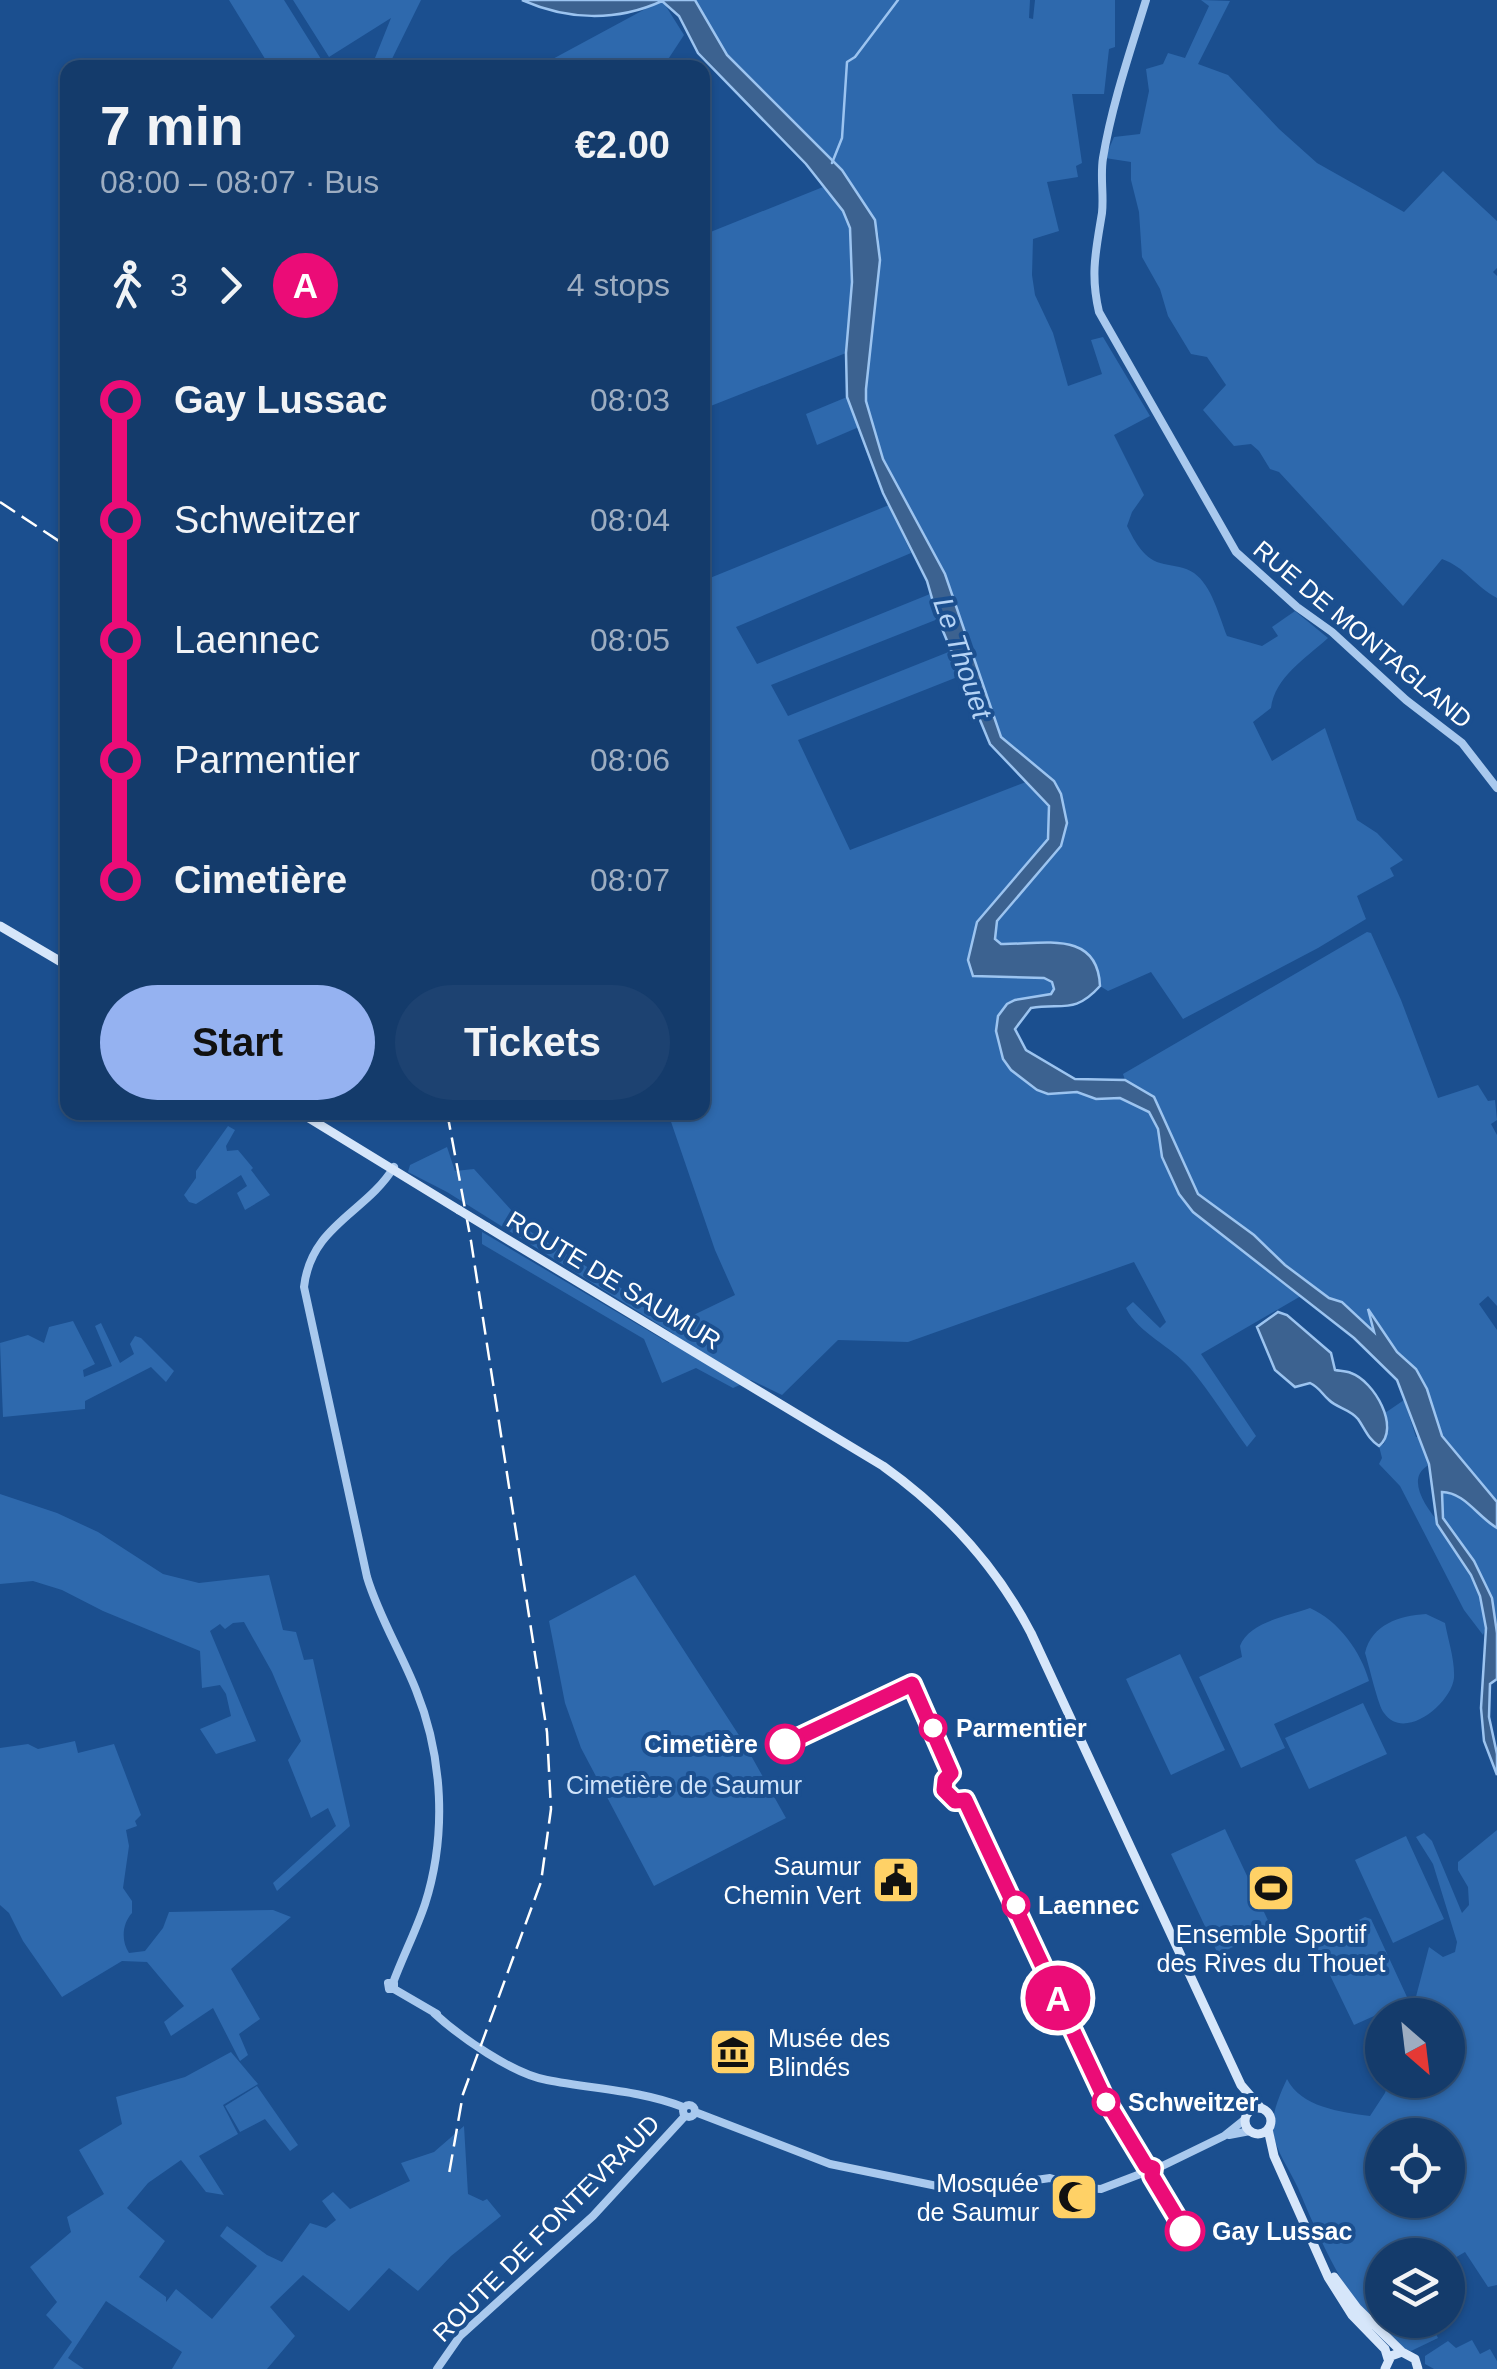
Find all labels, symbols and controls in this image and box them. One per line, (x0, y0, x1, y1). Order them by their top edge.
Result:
text: 7 min (100, 95, 244, 157)
text: €2.00 (575, 124, 670, 166)
text: 08:00 – 08:07 · Bus (100, 164, 379, 200)
icon: walk (100, 258, 155, 313)
icon: forward (203, 258, 258, 313)
text: A (293, 266, 318, 305)
text: 3 (170, 267, 188, 303)
text: 4 stops (567, 267, 670, 303)
text: Gay Lussac (174, 379, 387, 421)
text: 08:03 (590, 382, 670, 418)
text: Schweitzer (174, 499, 360, 541)
text: 08:04 (590, 502, 670, 538)
street label: RUE DE MONTAGLAND (1248, 535, 1478, 733)
water label: Le Thouet (927, 593, 998, 724)
text: Laennec (174, 619, 320, 661)
text: 08:05 (590, 622, 670, 658)
text: Parmentier (174, 739, 360, 781)
text: 08:06 (590, 742, 670, 778)
text: Cimetière (174, 859, 347, 901)
text: 08:07 (590, 862, 670, 898)
button: Start (100, 985, 375, 1100)
button: Tickets (395, 985, 670, 1100)
street label: ROUTE DE SAUMUR (502, 1205, 726, 1355)
place label: Parmentier (956, 1714, 1087, 1742)
marker: Parmentier (920, 1715, 946, 1741)
marker: Cimetière (766, 1725, 804, 1763)
place label: Cimetière (644, 1730, 758, 1758)
park label: Cimetière de Saumur (566, 1771, 802, 1799)
place label: Saumur Chemin Vert (723, 1852, 861, 1909)
public building icon: Saumur Chemin Vert (870, 1854, 922, 1906)
sports icon: Ensemble Sportif des Rives du Thouet (1245, 1862, 1297, 1914)
place label: Laennec (1038, 1891, 1140, 1919)
marker: Laennec (1003, 1892, 1029, 1918)
place label: Ensemble Sportif des Rives du Thouet (1157, 1920, 1385, 1977)
line badge: A (1026, 1966, 1090, 2030)
text: A (1045, 1979, 1071, 2018)
north arrow (1365, 1998, 1465, 2098)
map controls (1365, 1998, 1465, 2338)
place label: Musée des Blindés (768, 2024, 890, 2081)
museum icon: Musée des Blindés (707, 2026, 759, 2078)
place label: Schweitzer (1128, 2088, 1259, 2116)
marker: Schweitzer (1093, 2089, 1119, 2115)
street label: ROUTE DE FONTEVRAUD (427, 2109, 665, 2347)
button: locate (1365, 2118, 1465, 2218)
place label: Mosquée de Saumur (917, 2169, 1039, 2226)
mosque icon: Mosquée de Saumur (1048, 2171, 1100, 2223)
marker: Gay Lussac (1166, 2212, 1204, 2250)
place label: Gay Lussac (1212, 2217, 1352, 2245)
button: layers (1365, 2238, 1465, 2338)

